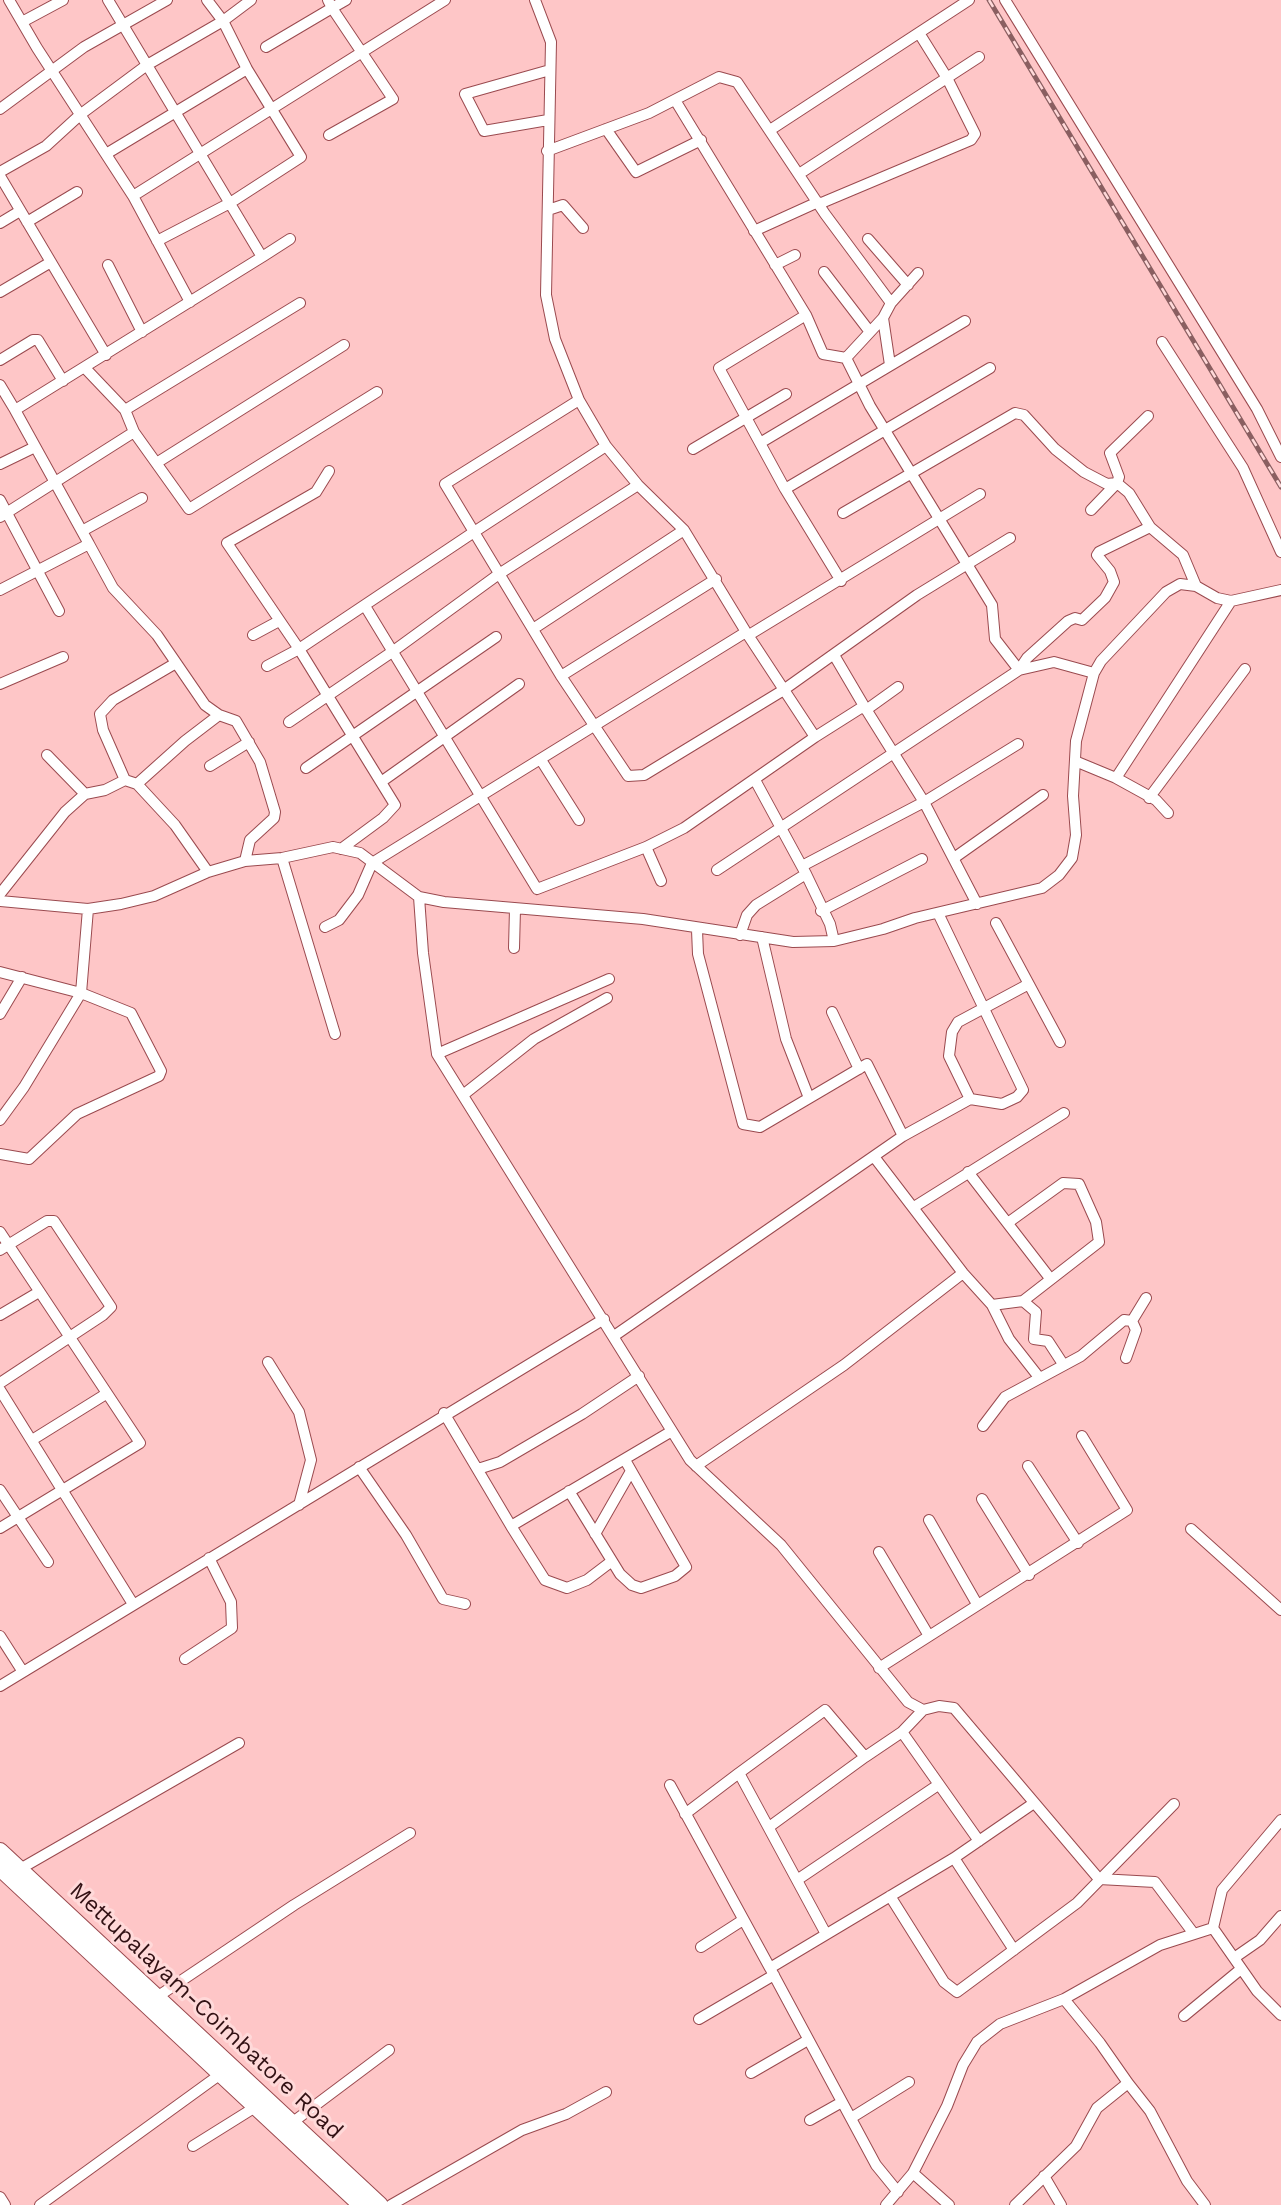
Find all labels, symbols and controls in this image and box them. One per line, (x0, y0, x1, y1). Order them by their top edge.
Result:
street label: Mettupalayam-Coimbatore Road (64, 1877, 348, 2145)

